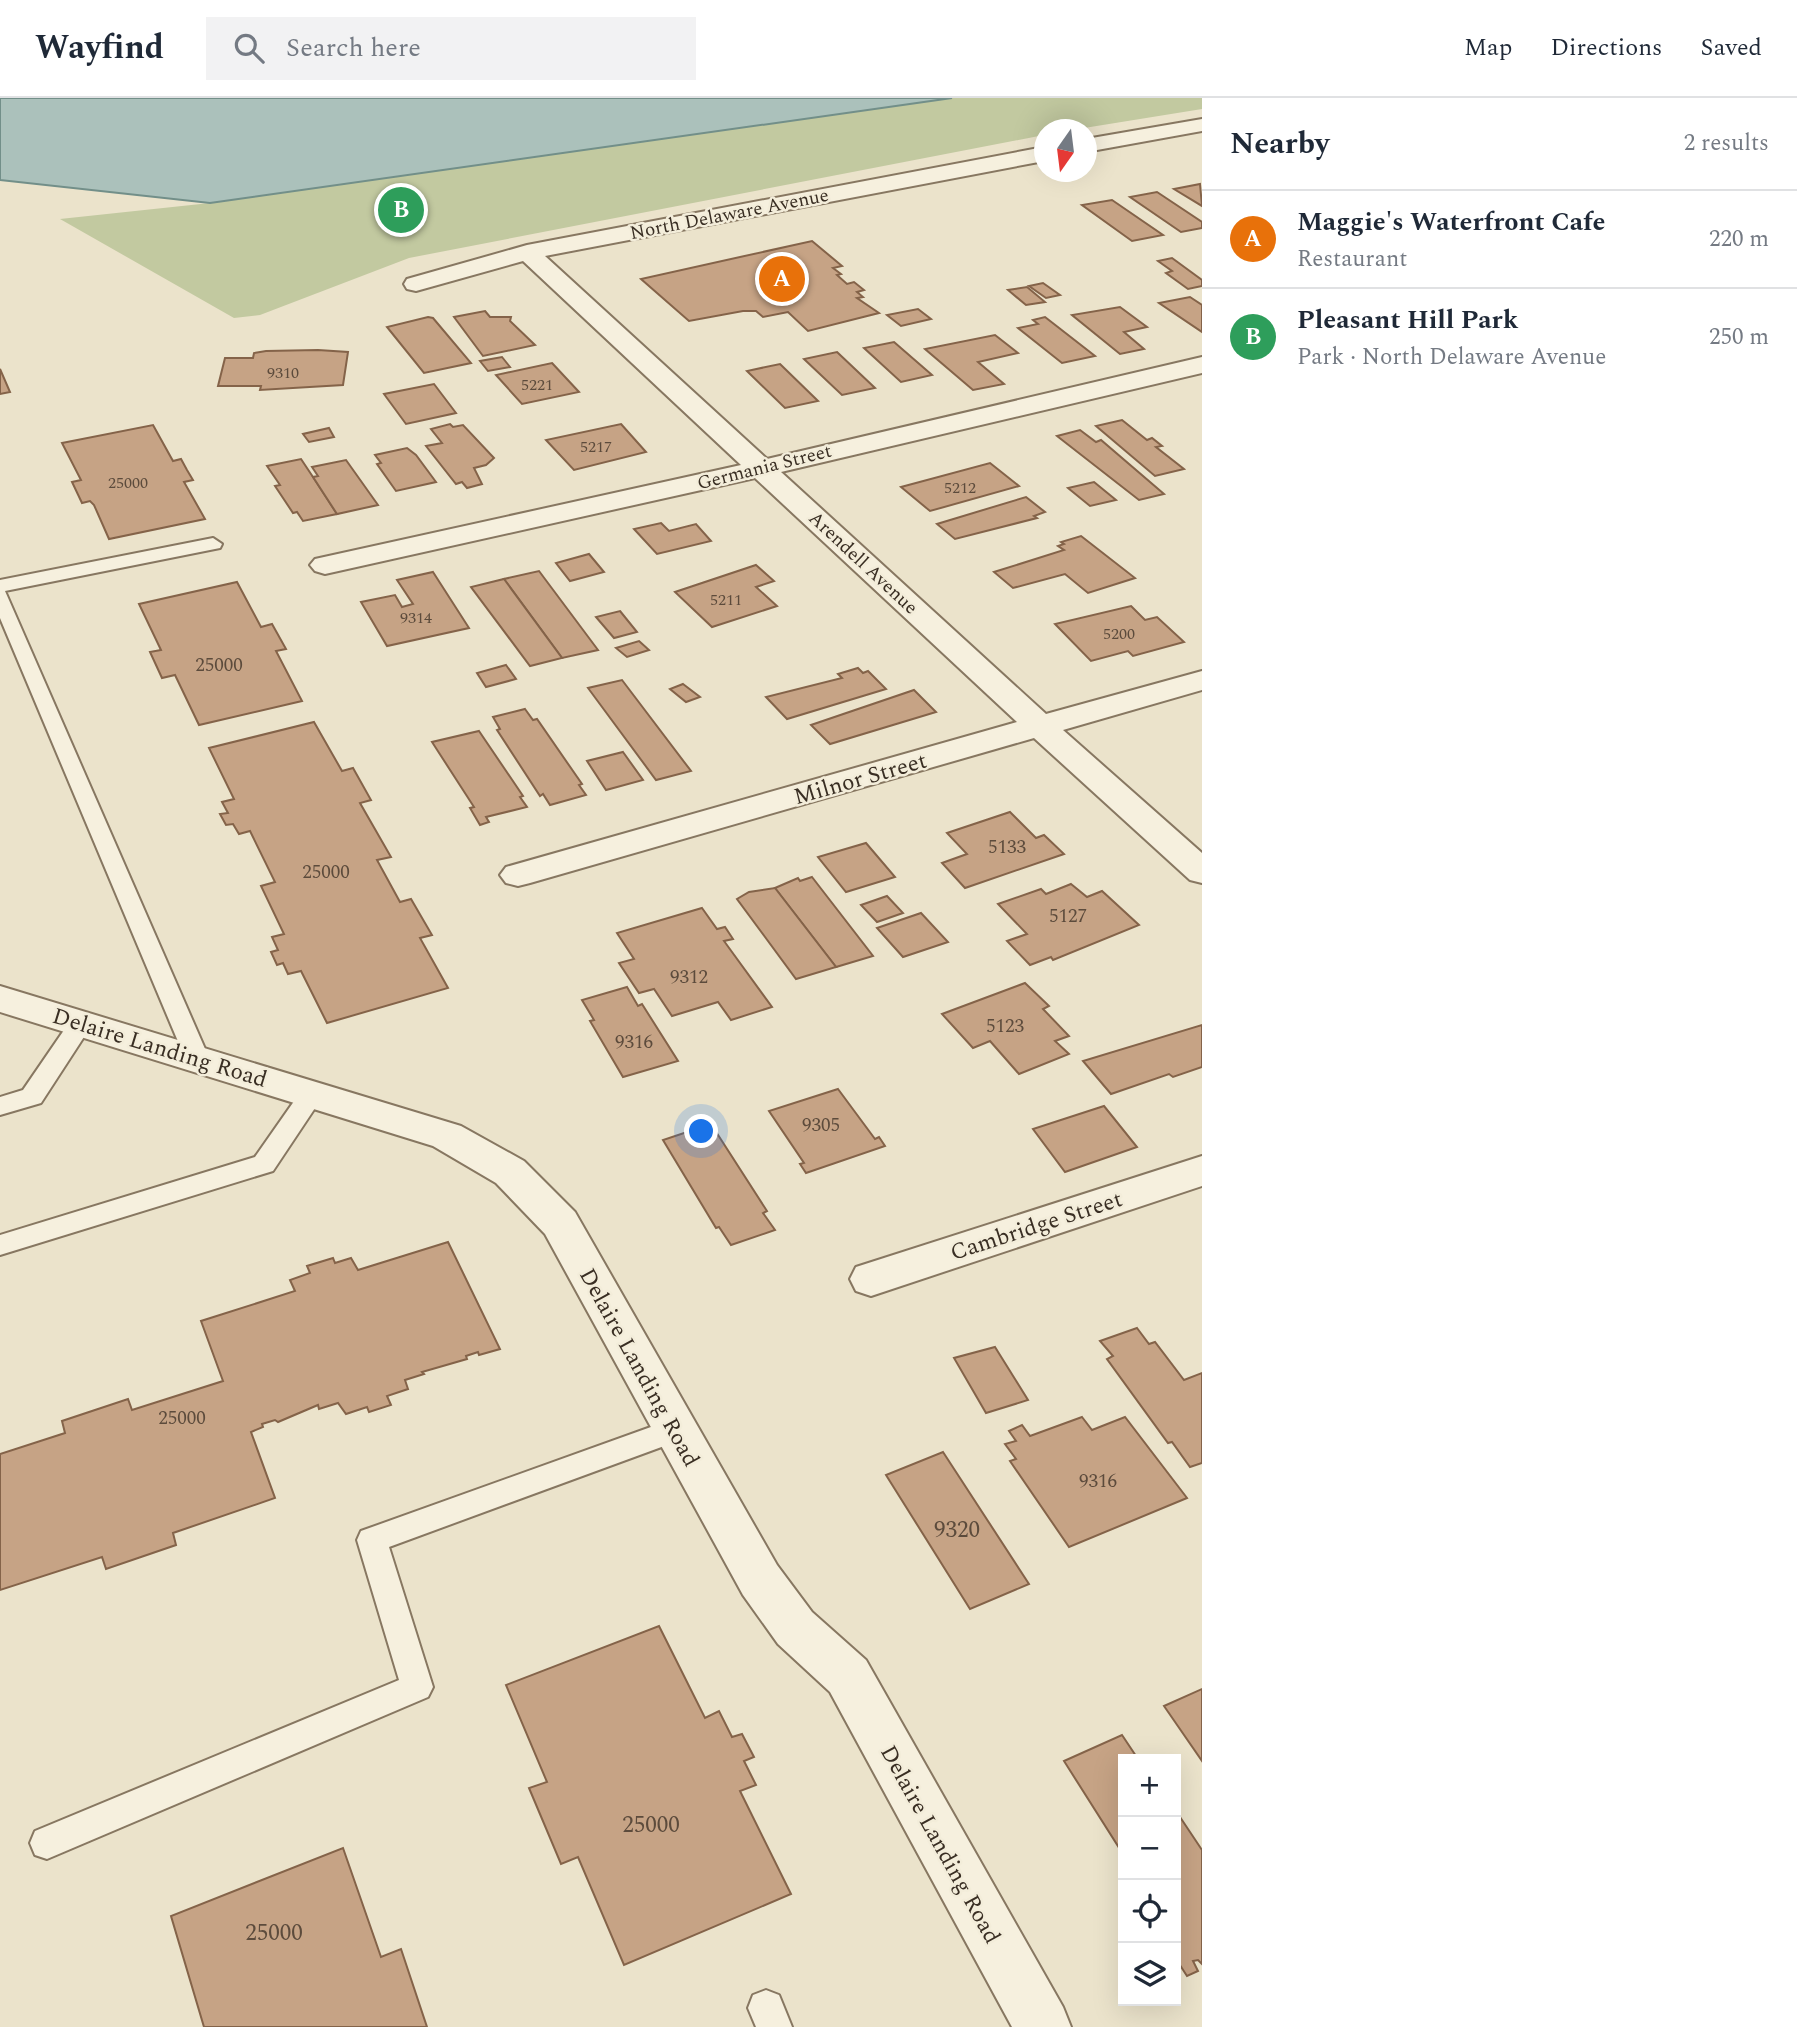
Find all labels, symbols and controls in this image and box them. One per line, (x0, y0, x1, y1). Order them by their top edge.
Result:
search box (206, 17, 696, 80)
text: Wayfind (35, 23, 164, 73)
text: Search here (286, 28, 421, 68)
icon: search (230, 29, 268, 67)
text: Map (1464, 30, 1512, 66)
text: Directions (1550, 30, 1662, 66)
text: Saved (1700, 30, 1762, 66)
north arrow (1034, 119, 1097, 182)
text: Nearby (1230, 121, 1329, 167)
text: 2 results (1684, 126, 1769, 161)
street label: North Delaware Avenue (627, 181, 831, 248)
pin: B (378, 184, 424, 236)
text: Maggie's Waterfront Cafe (1297, 202, 1605, 242)
text: A (1244, 222, 1262, 257)
text: 220 m (1709, 222, 1769, 257)
text: Restaurant (1297, 242, 1407, 277)
pin: A (759, 253, 805, 305)
text: Pleasant Hill Park (1297, 300, 1518, 340)
text: B (1245, 320, 1261, 355)
text: 250 m (1709, 320, 1769, 355)
text: Park · North Delaware Avenue (1297, 340, 1606, 375)
house number: 9310 (267, 361, 299, 385)
house number: 5221 (521, 373, 553, 397)
house number: 5217 (580, 435, 612, 459)
street label: Germania Street (694, 437, 835, 498)
house number: 25000 (108, 471, 148, 495)
house number: 5212 (944, 476, 976, 500)
street label: Arendell Avenue (802, 505, 924, 622)
house number: 5211 (710, 588, 742, 612)
house number: 9314 (400, 606, 432, 630)
house number: 5200 (1103, 622, 1135, 646)
house number: 25000 (195, 651, 243, 680)
street label: Milnor Street (790, 744, 931, 815)
house number: 5133 (988, 833, 1026, 862)
house number: 25000 (302, 858, 350, 887)
house number: 5127 (1049, 902, 1087, 931)
house number: 9312 (670, 963, 708, 992)
street label: Delaire Landing Road (48, 999, 271, 1098)
house number: 5123 (986, 1012, 1024, 1041)
house number: 9316 (615, 1028, 653, 1057)
house number: 9305 (802, 1111, 840, 1140)
your location (684, 1114, 718, 1148)
street label: Cambridge Street (946, 1182, 1127, 1271)
street label: Delaire Landing Road (569, 1262, 708, 1474)
house number: 25000 (158, 1404, 206, 1433)
house number: 9316 (1079, 1467, 1117, 1496)
house number: 9320 (934, 1513, 980, 1548)
street label: Delaire Landing Road (870, 1739, 1009, 1951)
map controls (1118, 1754, 1181, 2006)
button: + (1118, 1754, 1181, 1817)
house number: 25000 (622, 1808, 680, 1843)
button: − (1118, 1817, 1181, 1880)
button: locate (1118, 1880, 1181, 1943)
house number: 25000 (245, 1916, 303, 1951)
button: layers (1118, 1943, 1181, 2006)

